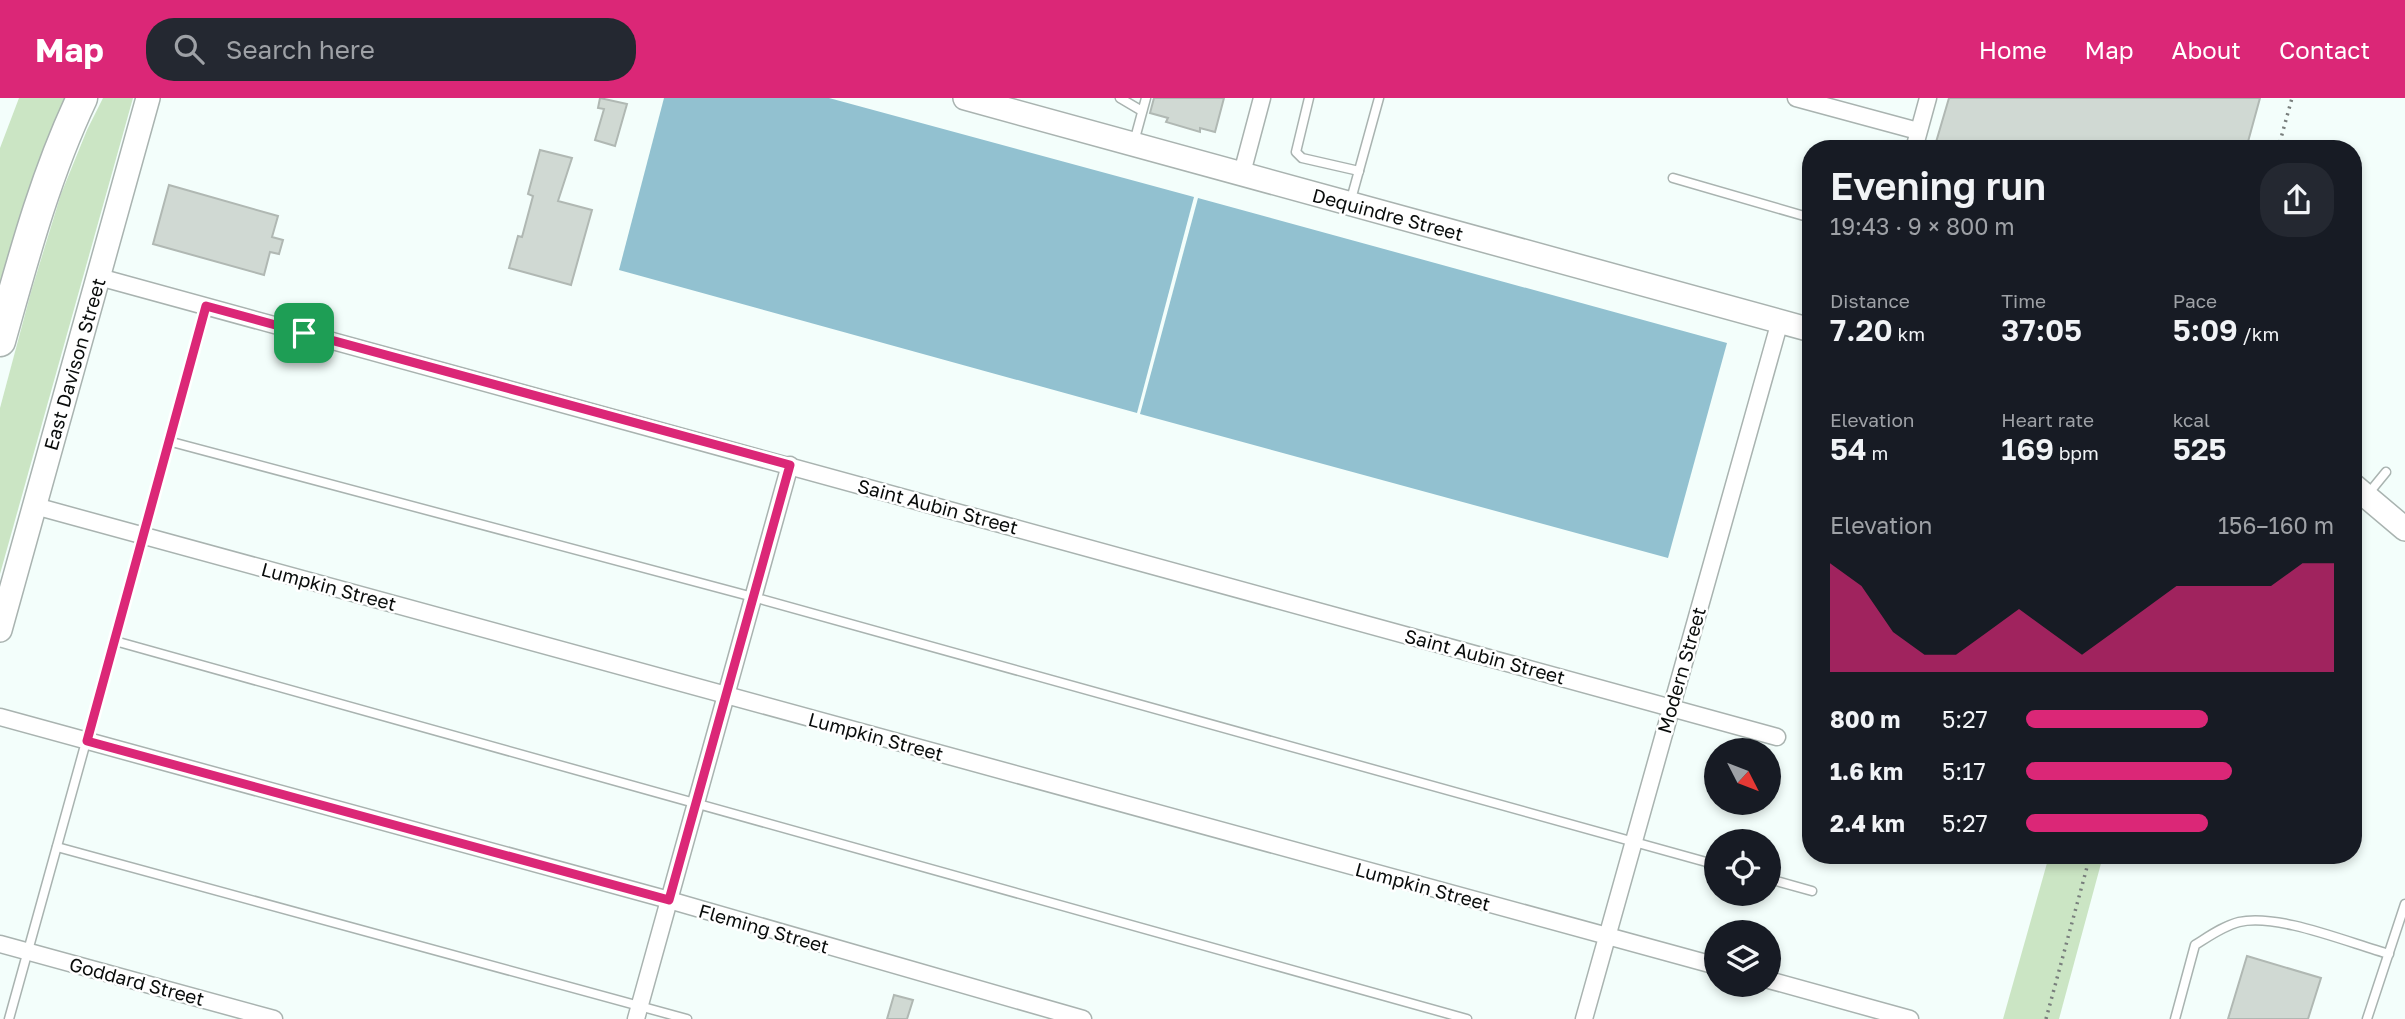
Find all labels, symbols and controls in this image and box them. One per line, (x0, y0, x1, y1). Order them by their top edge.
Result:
search box (146, 18, 636, 81)
text: Map (35, 30, 104, 69)
icon: search (170, 30, 208, 68)
text: Search here (226, 34, 375, 65)
text: Home (1979, 35, 2047, 64)
text: Map (2085, 35, 2134, 64)
text: About (2172, 35, 2241, 64)
text: Contact (2279, 35, 2370, 64)
text: Evening run (1830, 163, 2046, 208)
button: share (2260, 163, 2334, 237)
street label: Dequindre Street (1310, 183, 1466, 245)
text: 19:43 · 9 × 800 m (1830, 212, 2015, 240)
street label: East Davison Street (38, 275, 110, 453)
text: Distance (1830, 289, 1910, 312)
text: Time (2001, 289, 2046, 312)
text: Pace (2173, 289, 2217, 312)
pin (274, 303, 334, 363)
text: 7.20 (1830, 312, 1893, 348)
text: 37:05 (2001, 312, 2082, 348)
text: 5:09 (2173, 312, 2238, 348)
icon: arrive (285, 314, 323, 352)
text: km (1893, 322, 1925, 345)
text: /km (2238, 322, 2279, 345)
text: Elevation (1830, 408, 1915, 431)
text: Heart rate (2001, 408, 2094, 431)
text: kcal (2173, 408, 2210, 431)
text: 54 (1830, 431, 1867, 467)
text: 169 (2001, 431, 2054, 467)
text: 525 (2173, 431, 2227, 467)
text: m (1867, 441, 1888, 464)
text: bpm (2054, 441, 2099, 464)
street label: Saint Aubin Street (855, 474, 1021, 538)
text: Elevation (1830, 511, 1932, 539)
text: 156–160 m (2218, 511, 2334, 539)
street label: Lumpkin Street (259, 557, 399, 615)
street label: Modern Street (1652, 604, 1710, 736)
street label: Saint Aubin Street (1402, 624, 1568, 688)
text: 800 m (1830, 705, 1901, 733)
text: 5:27 (1942, 705, 1988, 733)
street label: Lumpkin Street (806, 707, 946, 765)
north arrow (1704, 738, 1782, 816)
map controls (1704, 738, 1781, 997)
text: 1.6 km (1830, 757, 1903, 785)
text: 5:17 (1942, 757, 1986, 785)
text: 2.4 km (1830, 809, 1905, 837)
text: 5:27 (1942, 809, 1988, 837)
button: locate (1704, 829, 1781, 906)
street label: Lumpkin Street (1353, 857, 1493, 915)
street label: Fleming Street (696, 898, 832, 958)
button: layers (1704, 920, 1781, 997)
street label: Goddard Street (67, 952, 207, 1010)

